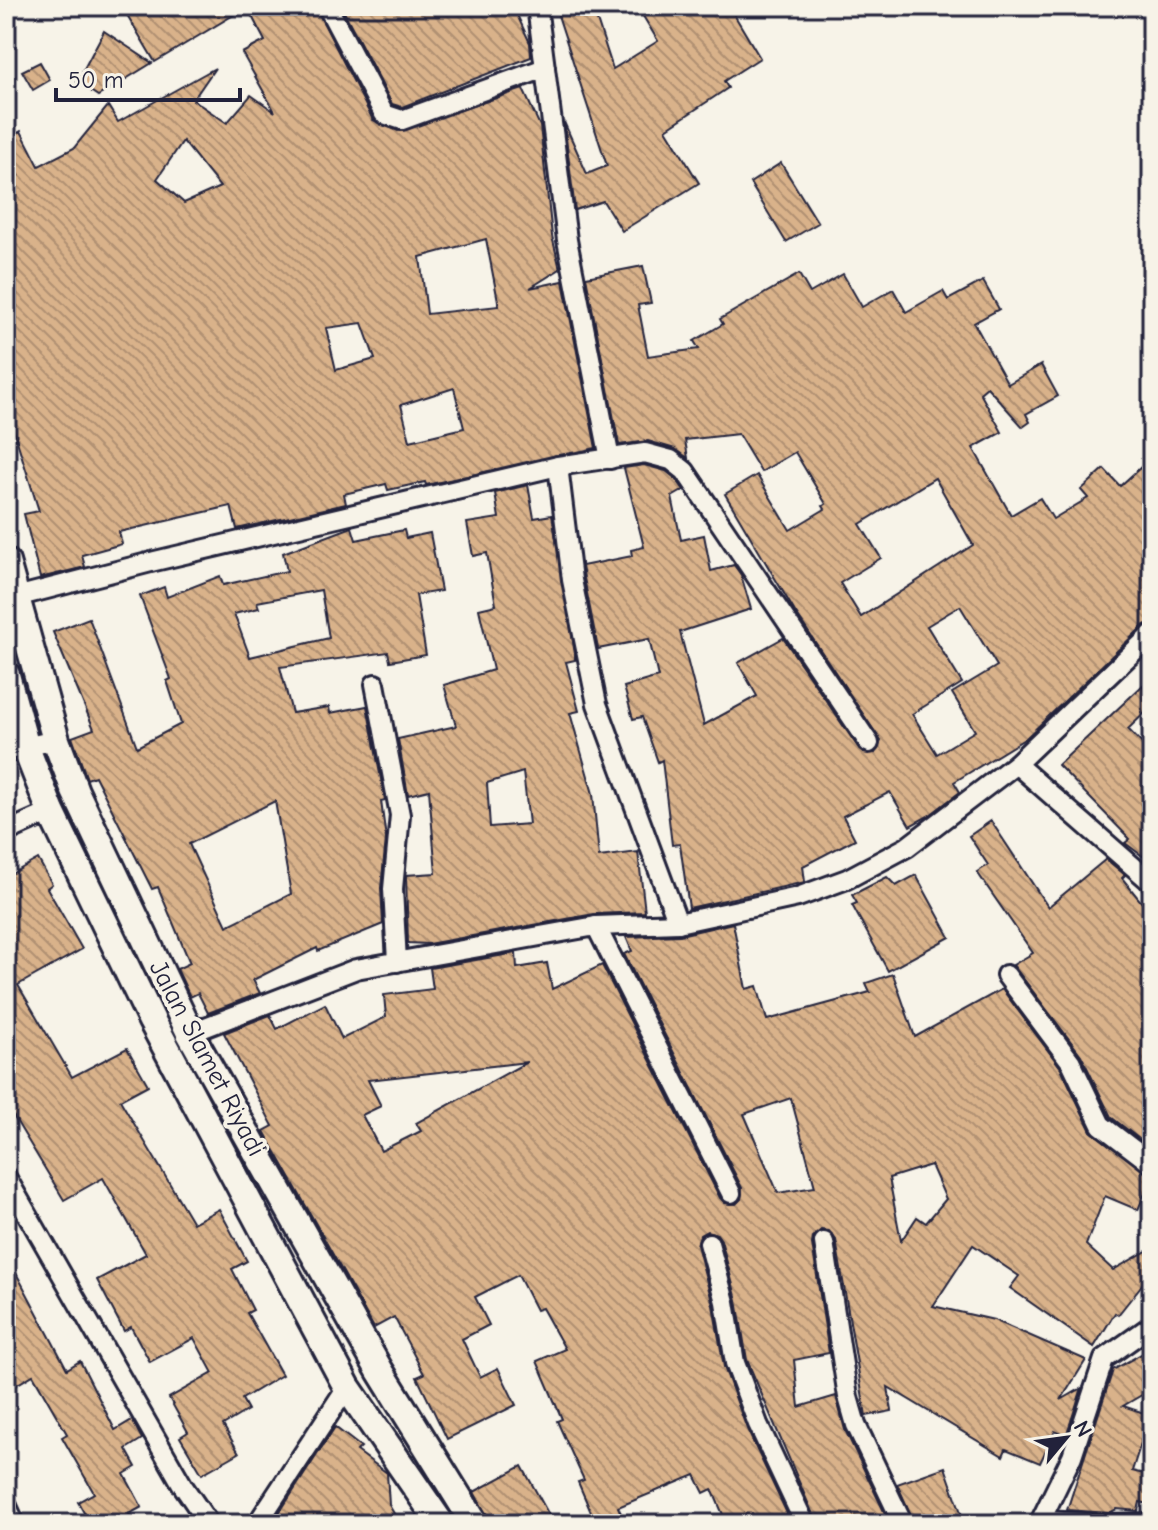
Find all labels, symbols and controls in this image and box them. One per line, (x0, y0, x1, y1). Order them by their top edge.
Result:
scale bar (56, 52, 240, 102)
text: 50 m (68, 66, 124, 94)
street label: Jalan Slamet Riyadi (143, 955, 271, 1161)
north arrow (1026, 1398, 1106, 1478)
text: N (1068, 1416, 1097, 1441)

